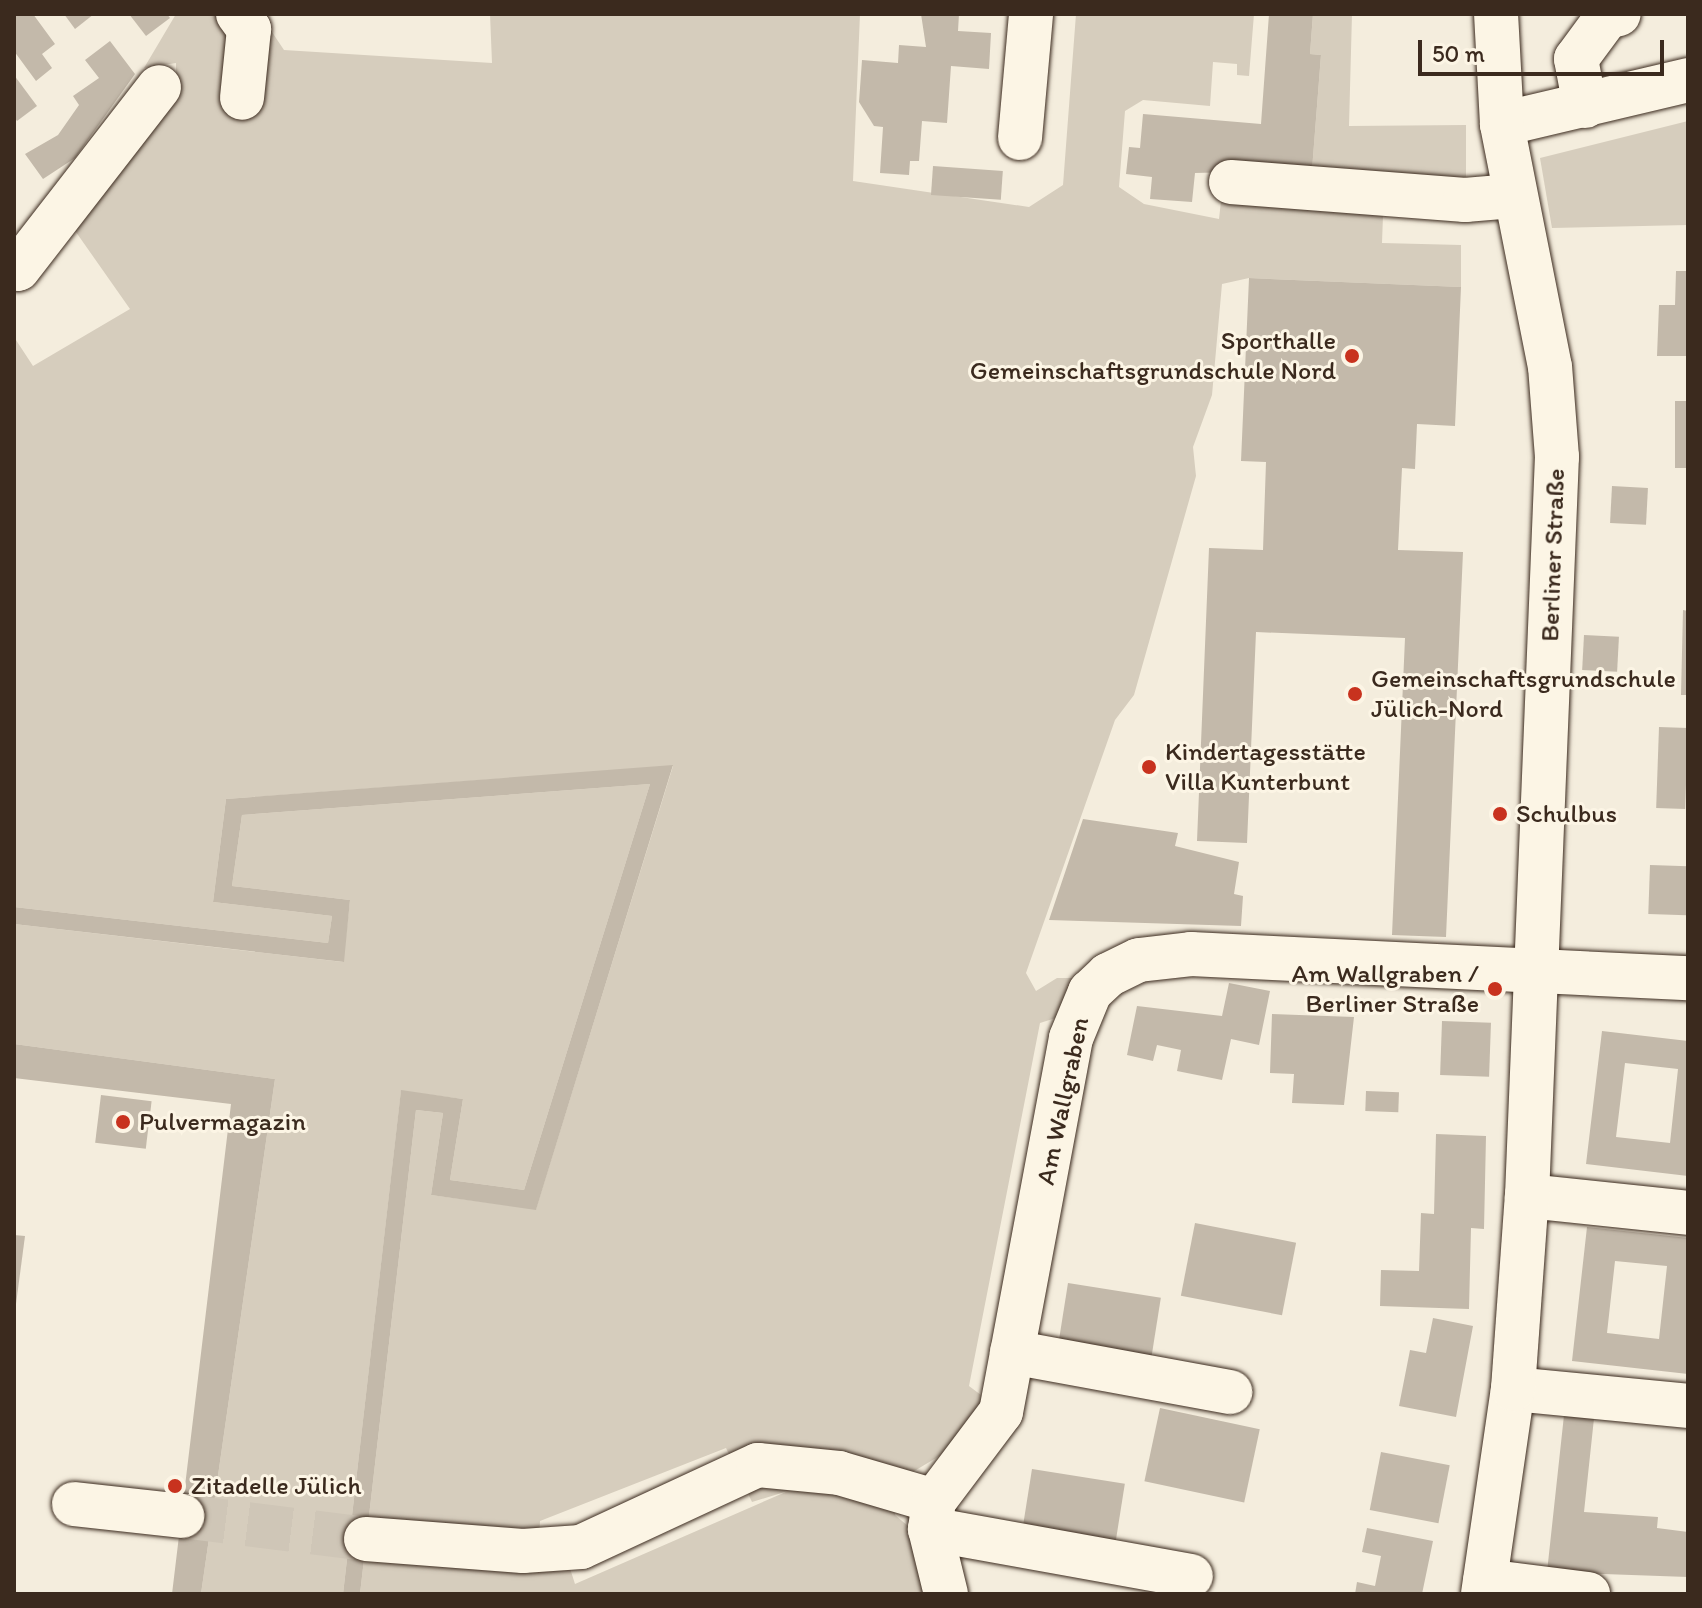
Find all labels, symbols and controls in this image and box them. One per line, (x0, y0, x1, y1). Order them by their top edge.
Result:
scale bar (1422, 24, 1668, 74)
text: 50 m (1432, 39, 1485, 68)
place label: Sporthalle Gemeinschaftsgrundschule Nord (970, 325, 1336, 386)
marker: Sporthalle Gemeinschaftsgrundschule Nord (1343, 347, 1361, 365)
street label: Berliner Straße (1534, 468, 1572, 642)
place label: Gemeinschaftsgrundschule Jülich-Nord (1371, 663, 1676, 724)
marker: Gemeinschaftsgrundschule Jülich-Nord (1346, 685, 1364, 703)
place label: Kindertagesstätte Villa Kunterbunt (1165, 736, 1366, 798)
marker: Kindertagesstätte Villa Kunterbunt (1140, 758, 1158, 776)
place label: Schulbus (1516, 798, 1617, 830)
marker: Schulbus (1491, 805, 1509, 823)
place label: Am Wallgraben / Berliner Straße (1291, 958, 1479, 1020)
marker: Am Wallgraben / Berliner Straße (1486, 980, 1504, 998)
street label: Am Wallgraben (1030, 1014, 1096, 1188)
place label: Pulvermagazin (139, 1106, 306, 1138)
marker: Pulvermagazin (114, 1113, 132, 1131)
place label: Zitadelle Jülich (191, 1470, 361, 1502)
marker: Zitadelle Jülich (166, 1477, 184, 1495)

